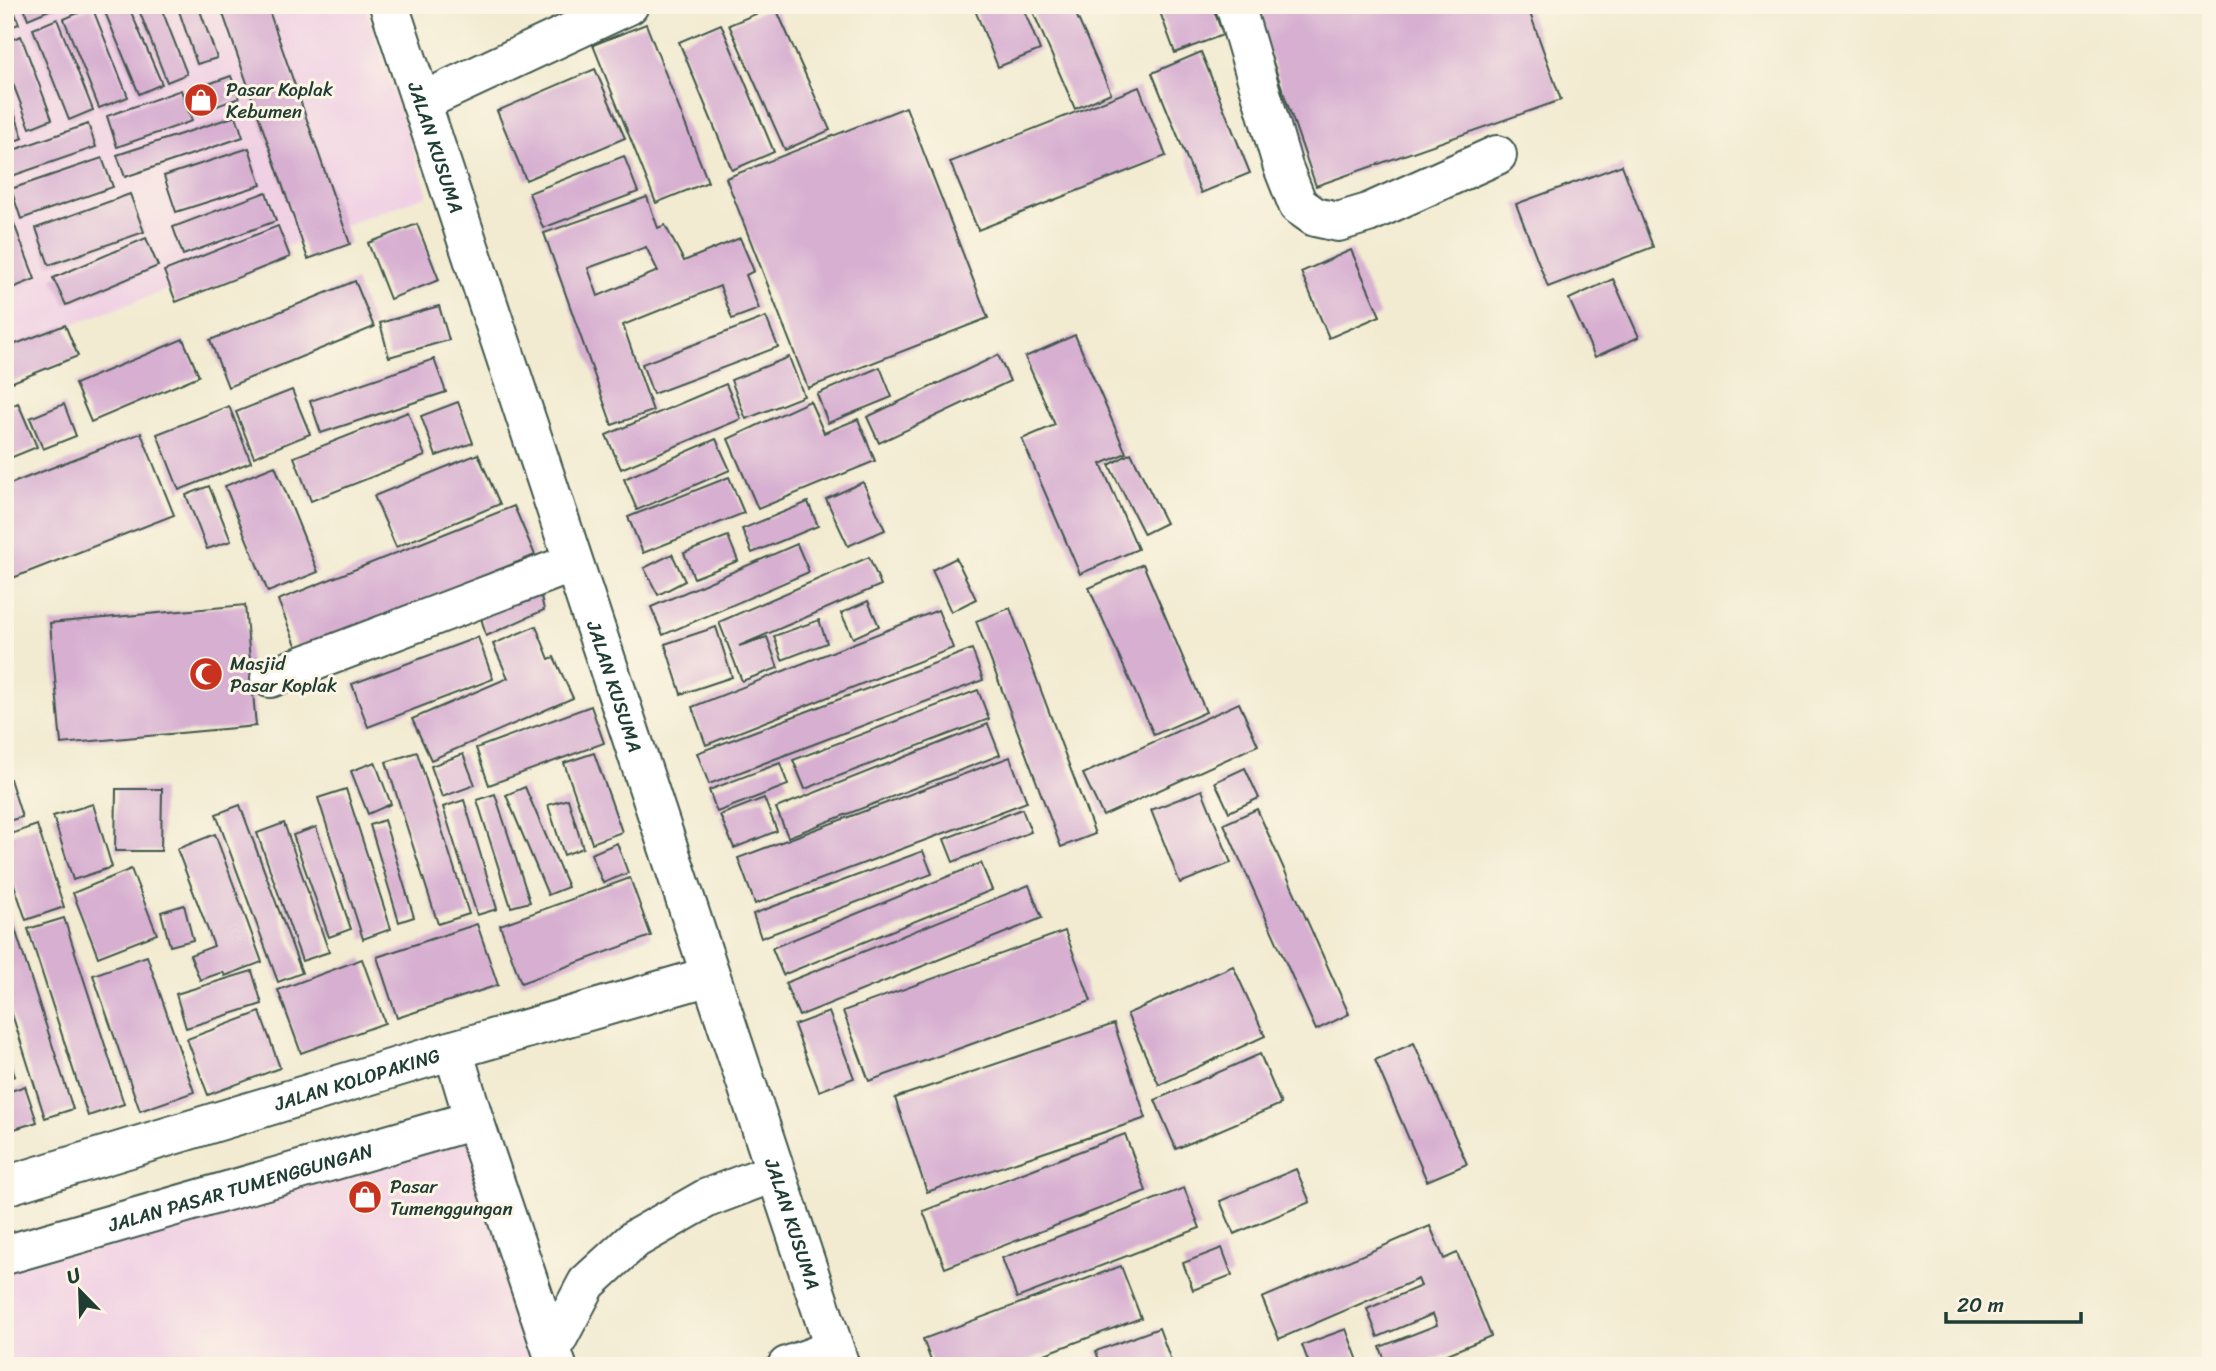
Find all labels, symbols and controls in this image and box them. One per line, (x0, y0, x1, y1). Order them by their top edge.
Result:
place label: Pasar Koplak Kebumen (226, 73, 333, 128)
street label: JALAN KUSUMA (398, 77, 473, 218)
shop icon: Pasar Koplak Kebumen (182, 81, 220, 119)
street label: JALAN KUSUMA (577, 616, 652, 757)
place label: Masjid Pasar Koplak (230, 647, 337, 702)
mosque icon: Masjid Pasar Koplak (187, 655, 225, 693)
street label: JALAN KOLOPAKING (269, 1039, 444, 1121)
street label: JALAN PASAR TUMENGGUNGAN (103, 1134, 377, 1242)
street label: JALAN KUSUMA (755, 1153, 830, 1294)
place label: Pasar Tumenggungan (390, 1170, 513, 1225)
shop icon: Pasar Tumenggungan (346, 1178, 384, 1216)
north arrow (46, 1256, 116, 1326)
text: U (61, 1258, 87, 1293)
scale bar (1946, 1280, 2081, 1324)
text: 20 m (1957, 1286, 2004, 1324)

